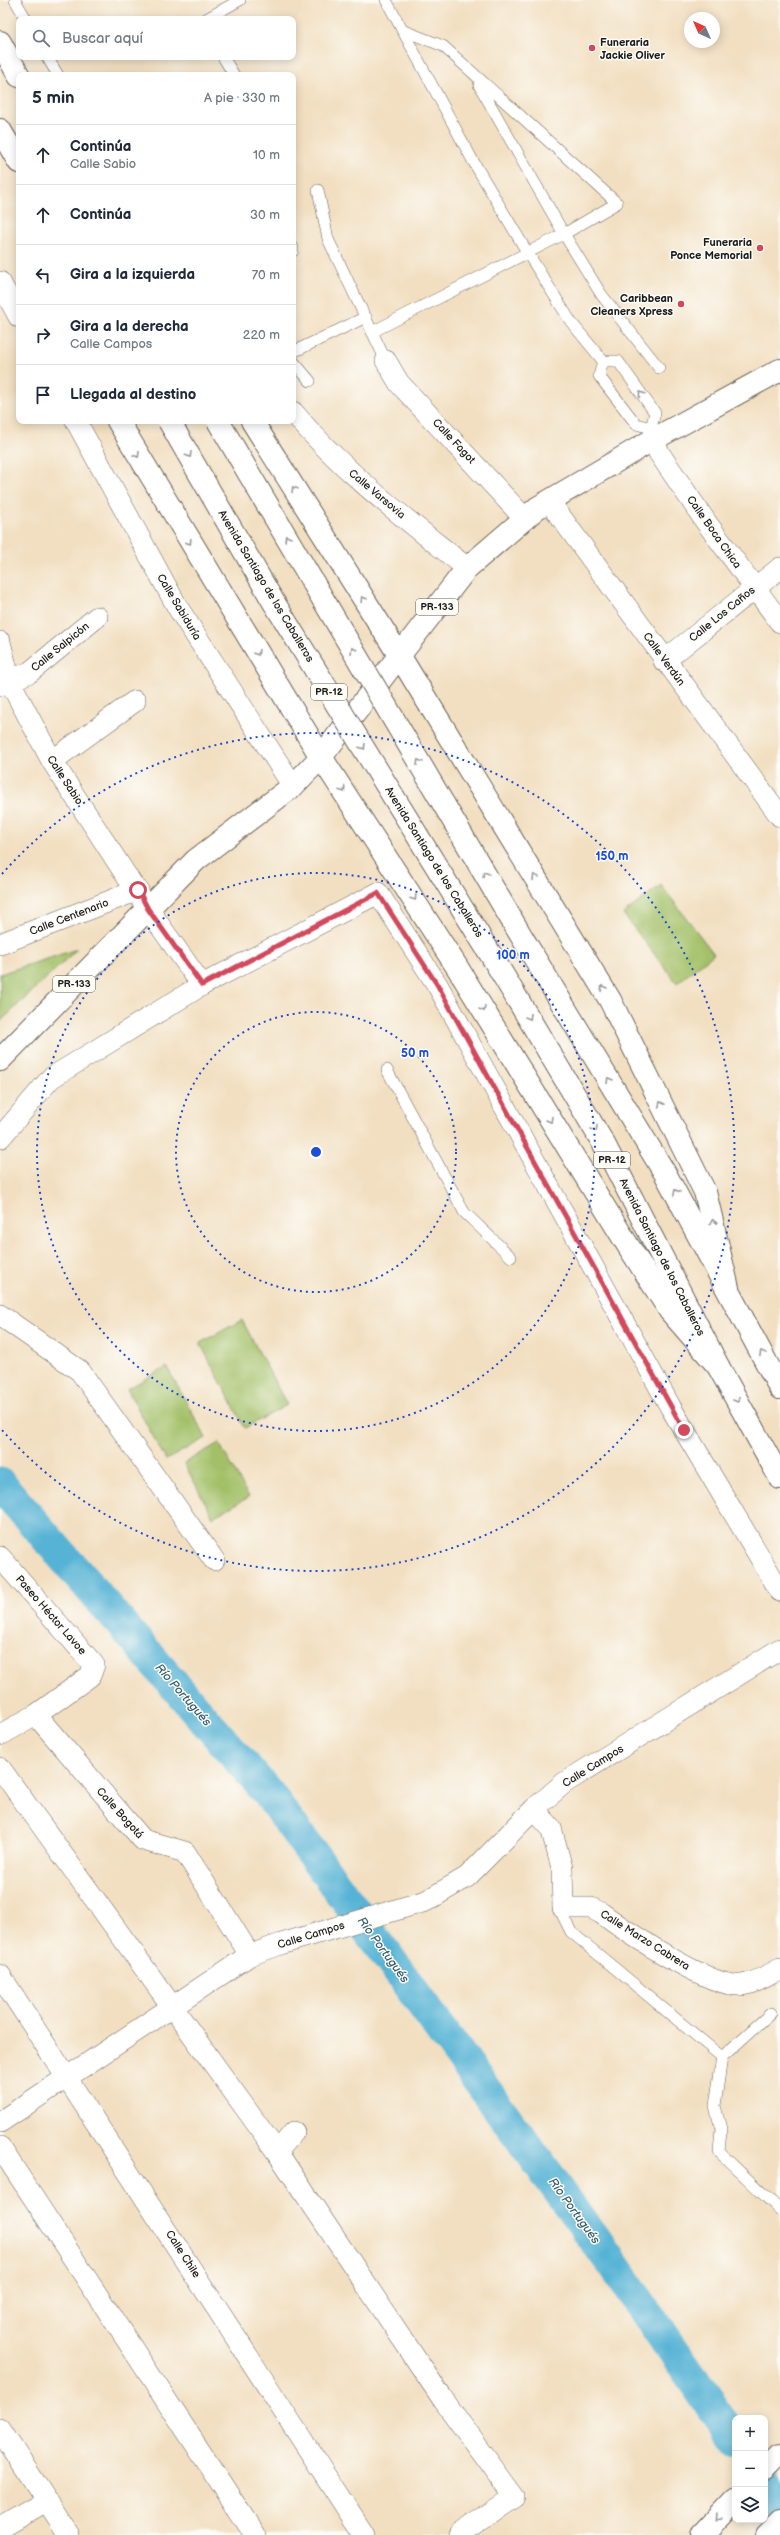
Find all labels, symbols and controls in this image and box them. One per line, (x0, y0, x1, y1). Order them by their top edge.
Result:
north arrow (684, 12, 720, 48)
search box (16, 16, 296, 60)
icon: search (30, 27, 52, 49)
text: Buscar aquí (62, 29, 143, 48)
place label: Funeraria Jackie Oliver (600, 36, 665, 62)
marker: Funeraria Jackie Oliver (587, 43, 597, 53)
text: 5 min (32, 88, 75, 108)
text: A pie · 330 m (204, 90, 280, 106)
text: Continúa (70, 137, 131, 156)
icon: ahead (32, 144, 54, 166)
text: 10 m (253, 147, 280, 163)
text: Calle Sabio (70, 156, 136, 172)
icon: ahead (32, 204, 54, 226)
text: Continúa (70, 205, 131, 224)
text: 30 m (250, 207, 280, 223)
place label: Funeraria Ponce Memorial (670, 236, 752, 262)
marker: Funeraria Ponce Memorial (755, 243, 765, 253)
icon: left (32, 264, 54, 286)
text: Gira a la izquierda (70, 265, 195, 284)
text: 70 m (252, 267, 280, 283)
place label: Caribbean Cleaners Xpress (590, 292, 674, 318)
marker: Caribbean Cleaners Xpress (676, 299, 686, 309)
text: Gira a la derecha (70, 317, 189, 336)
icon: right (32, 324, 54, 346)
text: 220 m (243, 327, 280, 343)
text: Calle Campos (70, 336, 152, 352)
icon: arrive (32, 384, 54, 406)
text: Llegada al destino (70, 385, 196, 404)
one-way arrow (638, 391, 646, 398)
street label: Calle Fagot (430, 416, 479, 467)
one-way arrow (133, 451, 140, 458)
one-way arrow (184, 451, 191, 458)
street label: Calle Varsovia (346, 467, 408, 521)
one-way arrow (291, 486, 299, 493)
street label: Calle Boca Chica (684, 493, 744, 571)
street label: Avenida Santiago de los Caballeros (215, 508, 317, 665)
one-way arrow (284, 535, 291, 542)
one-way arrow (185, 538, 192, 545)
street label: Calle Sabiduría (154, 571, 204, 643)
street label: Calle Los Caños (686, 583, 758, 645)
one-way arrow (361, 596, 368, 603)
road number: PR-133 (416, 599, 458, 615)
street label: Calle Salpicón (28, 620, 92, 674)
street label: Calle Verdún (640, 630, 688, 688)
one-way arrow (350, 647, 357, 654)
one-way arrow (253, 649, 260, 656)
road number: PR-12 (311, 684, 347, 700)
one-way arrow (358, 743, 366, 750)
street label: Calle Sabio (44, 753, 86, 807)
one-way arrow (416, 759, 423, 766)
street label: Avenida Santiago de los Caballeros (382, 784, 486, 940)
one-way arrow (338, 786, 346, 793)
text: 150 m (596, 849, 628, 864)
one-way arrow (482, 871, 489, 878)
one-way arrow (532, 874, 539, 881)
route start (129, 881, 147, 899)
one-way arrow (409, 894, 416, 901)
street label: Calle Centenario (28, 896, 110, 938)
text: 100 m (496, 948, 530, 963)
road number: PR-133 (53, 976, 95, 992)
one-way arrow (600, 985, 607, 992)
one-way arrow (478, 1005, 485, 1012)
one-way arrow (524, 1013, 531, 1020)
text: 50 m (401, 1046, 429, 1061)
one-way arrow (607, 1077, 614, 1084)
one-way arrow (658, 1100, 666, 1108)
one-way arrow (545, 1116, 553, 1123)
one-way arrow (590, 1125, 597, 1132)
centre of rings (309, 1145, 323, 1159)
road number: PR-12 (594, 1152, 630, 1168)
street label: Avenida Santiago de los Caballeros (616, 1176, 708, 1338)
one-way arrow (673, 1189, 680, 1196)
one-way arrow (710, 1219, 718, 1225)
one-way arrow (759, 1350, 767, 1358)
one-way arrow (733, 1396, 740, 1403)
route end (675, 1421, 693, 1439)
street label: Paseo Héctor Lavoe (13, 1573, 89, 1658)
water label: Río Portugués (152, 1661, 214, 1729)
street label: Calle Campos (560, 1742, 626, 1790)
street label: Calle Bogotá (94, 1785, 146, 1841)
street label: Calle Marzo Cabrera (598, 1907, 692, 1973)
water label: Río Portugués (354, 1914, 412, 1986)
street label: Calle Campos (276, 1918, 347, 1951)
water label: Río Portugués (545, 2175, 603, 2247)
street label: Calle Chile (163, 2228, 203, 2280)
map controls (732, 2415, 768, 2523)
button: + (732, 2415, 768, 2451)
button: − (732, 2451, 768, 2487)
button: layers (732, 2487, 768, 2523)
one-way arrow (716, 2513, 723, 2521)

